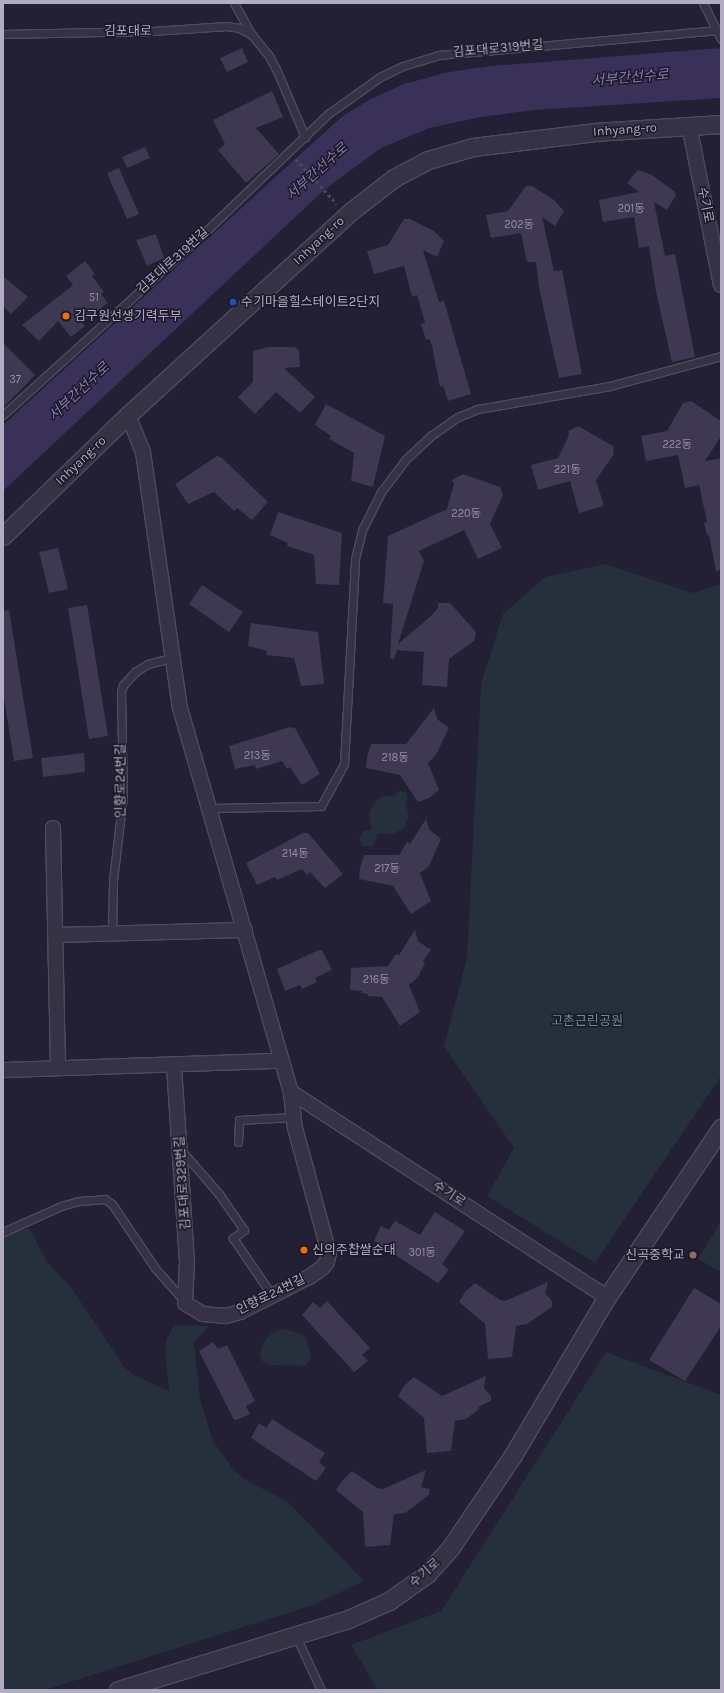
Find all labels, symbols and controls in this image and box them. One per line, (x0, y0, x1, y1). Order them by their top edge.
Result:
street label: 김포대로 (104, 23, 152, 39)
street label: 김포대로319번길 (452, 37, 544, 61)
water label: 서부간선수로 (591, 66, 669, 90)
street label: Inhyang-ro (593, 120, 657, 140)
water label: 서부간선수로 (283, 140, 351, 204)
street label: 수기로 (694, 186, 716, 224)
house number: 201동 (618, 202, 644, 216)
street label: Inhyang-ro (290, 213, 348, 269)
house number: 202동 (504, 218, 534, 232)
street label: 김포대로319번길 (134, 225, 212, 297)
house number: 51 (89, 291, 99, 305)
place label: 수기마을힐스테이트2단지 (241, 294, 380, 310)
marker: 수기마을힐스테이트2단지 (228, 297, 238, 307)
place label: 김구원선생기력두부 (74, 308, 182, 324)
marker: 김구원선생기력두부 (61, 311, 71, 321)
water label: 서부간선수로 (45, 360, 113, 424)
house number: 37 (9, 373, 21, 387)
street label: Inhyang-ro (53, 433, 109, 489)
house number: 222동 (662, 438, 692, 452)
house number: 221동 (554, 463, 580, 477)
house number: 220동 (451, 507, 481, 521)
street label: 인향로24번길 (113, 744, 129, 818)
house number: 213동 (244, 749, 270, 763)
house number: 218동 (382, 751, 408, 765)
house number: 214동 (282, 847, 308, 861)
house number: 217동 (374, 862, 400, 876)
house number: 216동 (363, 973, 389, 987)
park label: 고촌근린공원 (551, 1013, 623, 1029)
street label: 김포대로329번길 (172, 1135, 194, 1231)
street label: 수기로 (430, 1178, 468, 1210)
place label: 신의주찹쌀순대 (312, 1242, 396, 1258)
marker: 신의주찹쌀순대 (299, 1245, 309, 1255)
house number: 301동 (409, 1246, 435, 1260)
place label: 신곡중학교 (625, 1247, 685, 1263)
marker: 신곡중학교 (688, 1250, 698, 1260)
street label: 인향로24번길 (234, 1272, 308, 1318)
street label: 수기로 (406, 1555, 444, 1591)

